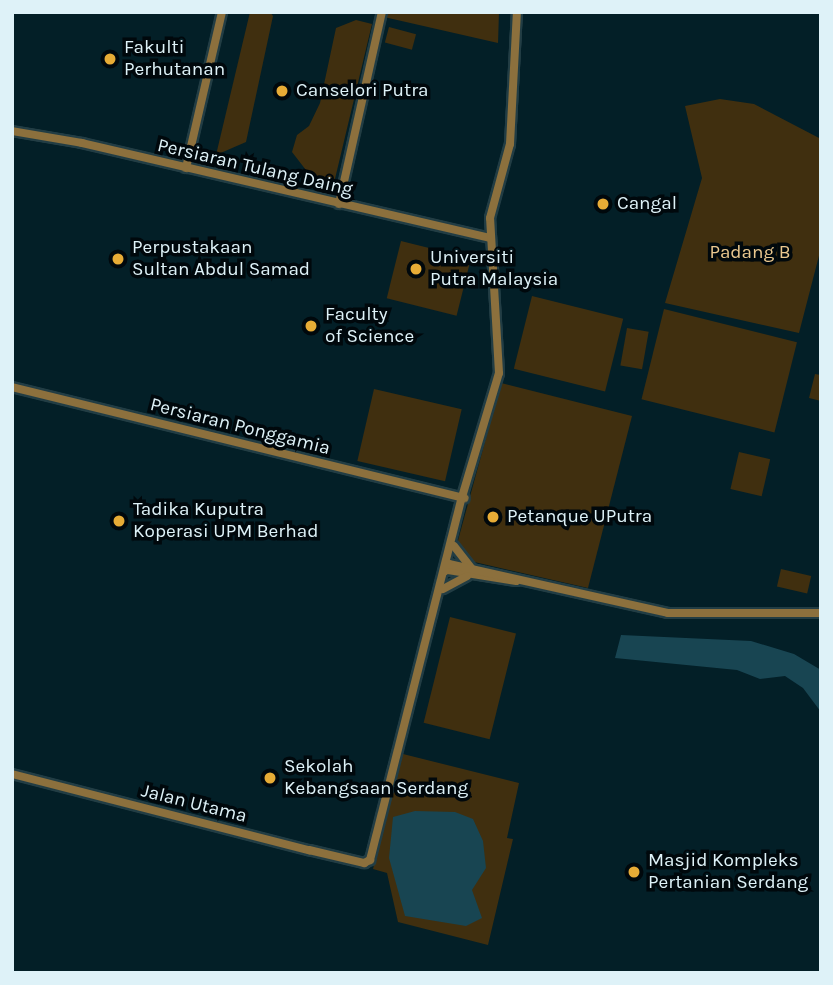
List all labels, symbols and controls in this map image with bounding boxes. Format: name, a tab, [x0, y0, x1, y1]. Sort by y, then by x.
place label: Fakulti Perhutanan	[124, 37, 225, 81]
marker: Fakulti Perhutanan	[102, 51, 118, 67]
place label: Canselori Putra	[296, 80, 429, 102]
marker: Canselori Putra	[274, 83, 290, 99]
street label: Persiaran Tulang Daing	[155, 134, 355, 202]
place label: Cangal	[617, 193, 677, 215]
marker: Cangal	[595, 196, 611, 212]
place label: Perpustakaan Sultan Abdul Samad	[132, 237, 310, 281]
park label: Padang B	[709, 242, 791, 264]
place label: Universiti Putra Malaysia	[430, 247, 558, 291]
marker: Perpustakaan Sultan Abdul Samad	[110, 251, 126, 267]
marker: Universiti Putra Malaysia	[408, 261, 424, 277]
place label: Faculty of Science	[325, 304, 414, 348]
marker: Faculty of Science	[303, 318, 319, 334]
street label: Persiaran Ponggamia	[148, 394, 332, 460]
place label: Tadika Kuputra Koperasi UPM Berhad	[133, 499, 318, 543]
place label: Petanque UPutra	[507, 506, 652, 528]
marker: Petanque UPutra	[485, 509, 501, 525]
marker: Tadika Kuputra Koperasi UPM Berhad	[111, 513, 127, 529]
place label: Sekolah Kebangsaan Serdang	[284, 756, 468, 800]
marker: Sekolah Kebangsaan Serdang	[262, 770, 278, 786]
street label: Jalan Utama	[139, 780, 249, 828]
place label: Masjid Kompleks Pertanian Serdang	[648, 850, 808, 894]
marker: Masjid Kompleks Pertanian Serdang	[626, 864, 642, 880]

